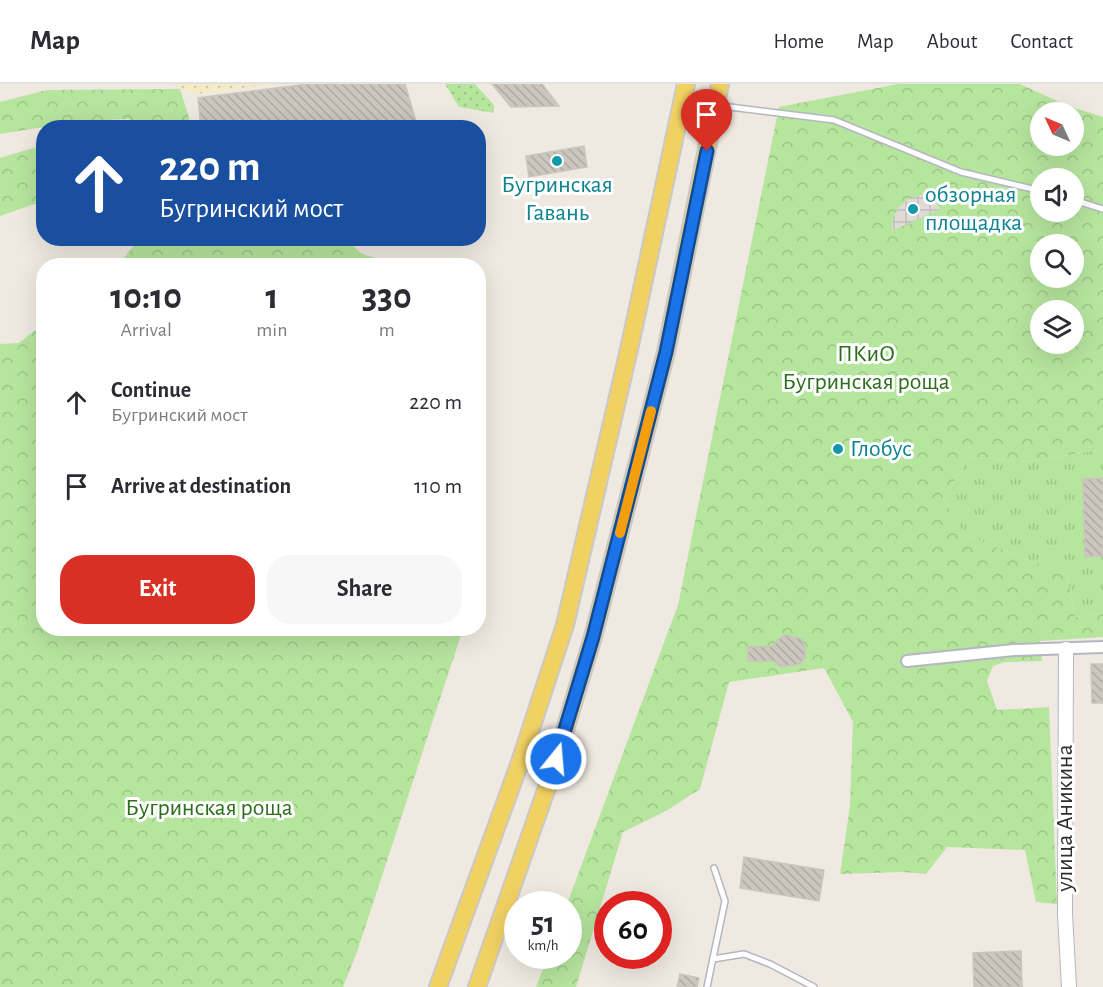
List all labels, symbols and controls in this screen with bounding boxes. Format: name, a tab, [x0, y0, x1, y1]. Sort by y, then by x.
text: Map	[30, 27, 80, 55]
text: Home	[773, 31, 824, 52]
text: Map	[857, 31, 894, 52]
text: About	[927, 31, 977, 52]
text: Contact	[1010, 31, 1073, 52]
pin	[681, 89, 732, 151]
icon: arrive	[690, 98, 723, 131]
north arrow	[1030, 102, 1084, 156]
map controls	[1030, 102, 1084, 354]
icon: ahead	[60, 144, 138, 222]
text: 220 m	[159, 146, 261, 188]
marker: Бугринская Гавань	[550, 154, 564, 168]
button: sound	[1030, 168, 1084, 222]
place label: Бугринская Гавань	[501, 173, 613, 225]
place label: обзорная площадка	[925, 183, 1022, 235]
text: Бугринский мост	[159, 195, 343, 222]
marker: обзорная площадка	[906, 202, 920, 216]
button: search	[1030, 234, 1084, 288]
text: 10:10	[110, 279, 182, 315]
text: 1	[265, 279, 278, 315]
text: 330	[362, 279, 412, 315]
button: layers	[1030, 300, 1084, 354]
text: Arrival	[120, 320, 172, 340]
text: min	[256, 320, 288, 340]
text: m	[379, 320, 395, 340]
park label: ПКиО Бугринская роща	[782, 342, 950, 394]
text: Continue	[111, 379, 191, 401]
icon: ahead	[60, 386, 93, 419]
text: 220 m	[409, 391, 462, 413]
text: Бугринский мост	[111, 405, 248, 425]
place label: Глобус	[850, 437, 912, 461]
marker: Глобус	[831, 442, 845, 456]
icon: arrive	[60, 470, 93, 503]
text: Arrive at destination	[111, 475, 291, 497]
text: 110 m	[414, 475, 462, 497]
button: Exit	[60, 555, 255, 624]
button: Share	[267, 555, 462, 624]
position arrow	[524, 727, 588, 791]
street label: улица Аникина	[1053, 744, 1077, 893]
park label: Бугринская роща	[125, 796, 293, 820]
speed limit sign: 60	[594, 891, 672, 969]
text: 51	[531, 908, 555, 938]
text: km/h	[528, 938, 558, 953]

